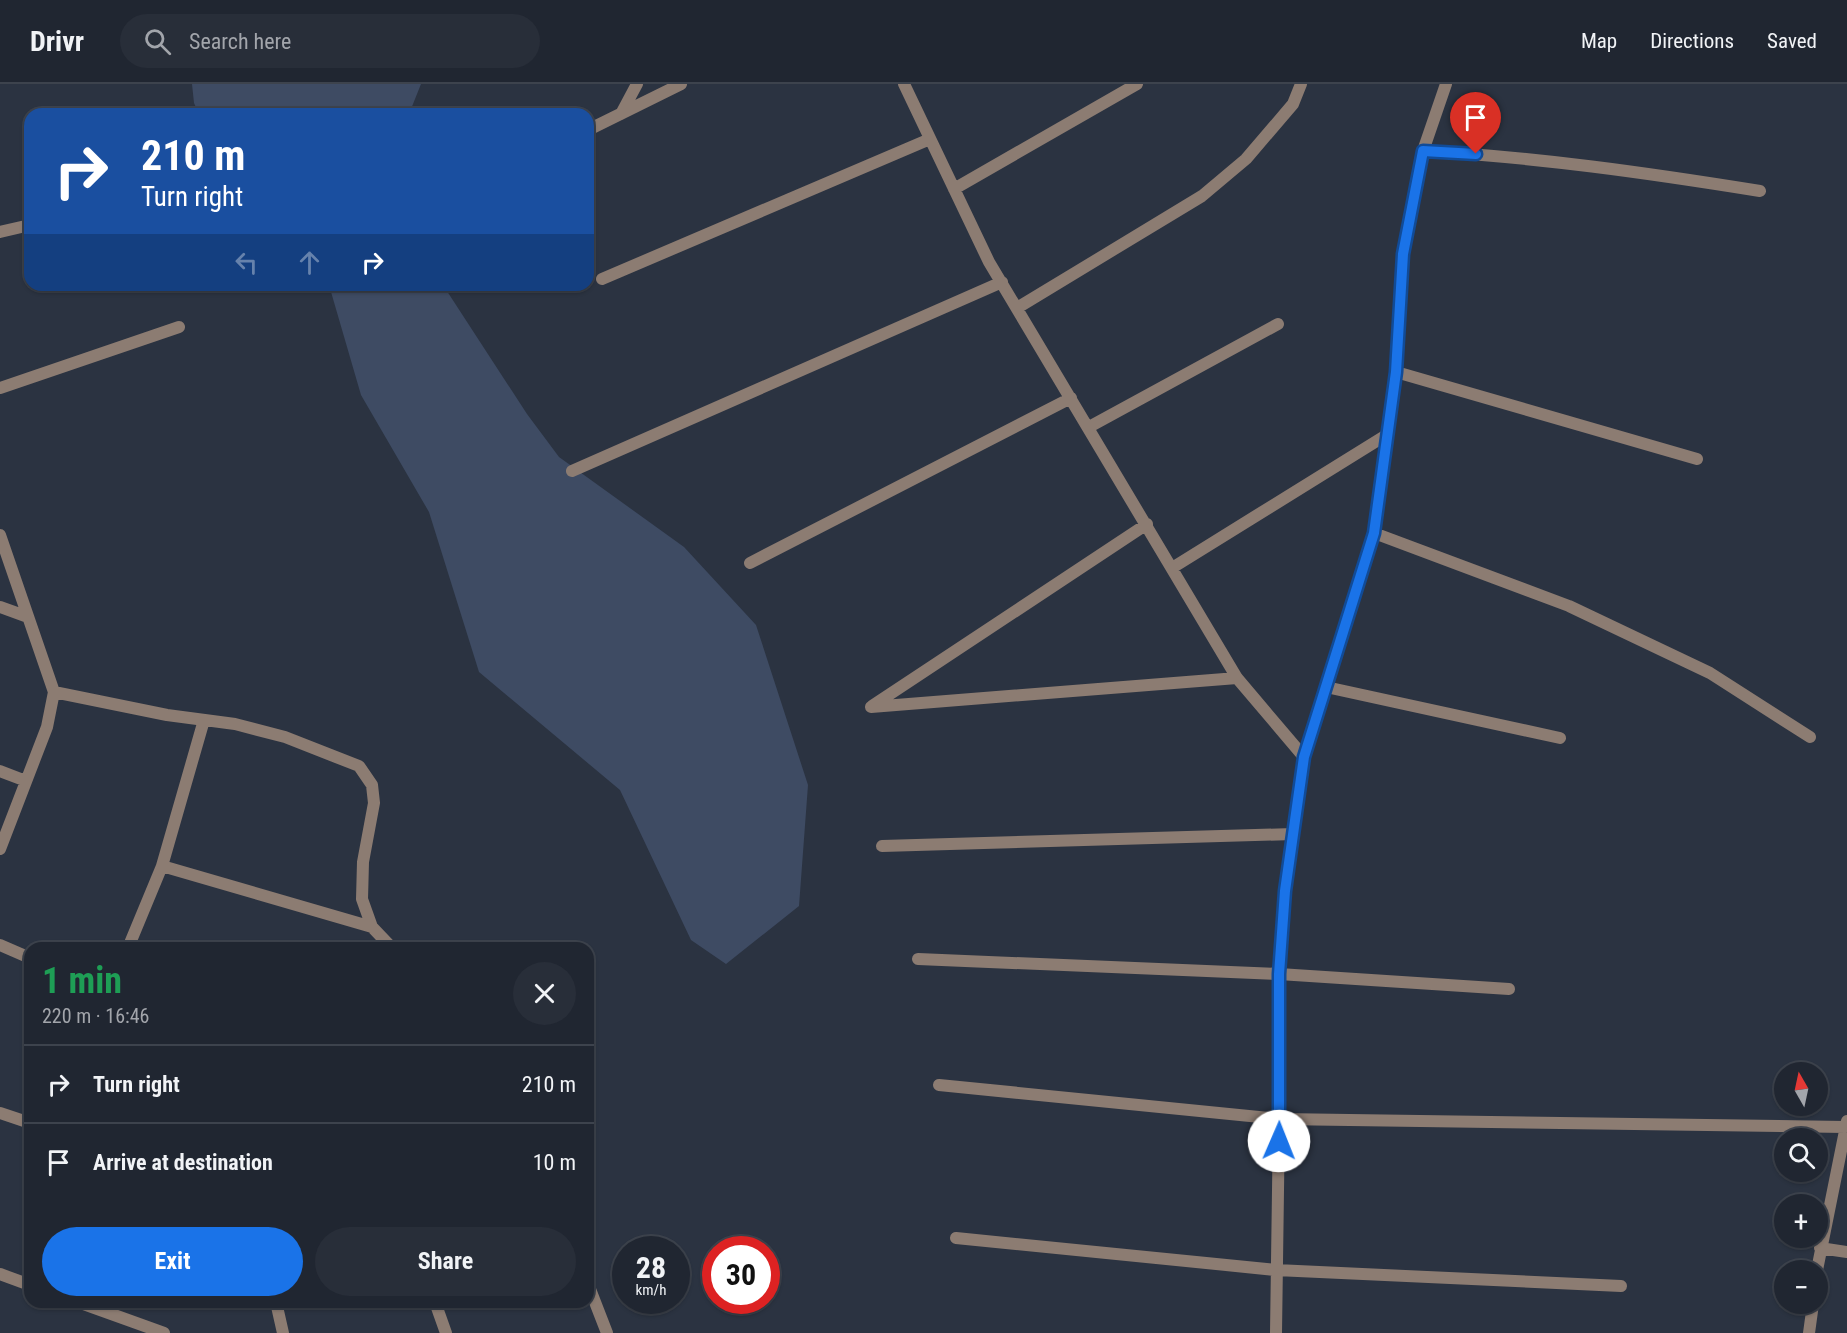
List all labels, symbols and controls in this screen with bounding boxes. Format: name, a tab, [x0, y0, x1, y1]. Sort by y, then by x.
search box	[120, 14, 540, 68]
text: Drivr	[30, 25, 84, 58]
icon: search	[141, 25, 174, 58]
text: Search here	[189, 29, 291, 54]
text: Map	[1581, 29, 1617, 53]
text: Directions	[1650, 29, 1734, 53]
text: Saved	[1767, 29, 1817, 53]
pin	[1450, 92, 1501, 154]
icon: arrive	[1459, 101, 1492, 134]
text: 210 m	[141, 131, 246, 180]
icon: right	[42, 132, 120, 210]
text: Turn right	[141, 181, 243, 213]
icon: left	[230, 246, 263, 279]
icon: ahead	[293, 246, 326, 279]
icon: right	[356, 246, 389, 279]
text: 1 min	[42, 960, 122, 1002]
button: close	[513, 962, 576, 1025]
text: 220 m · 16:46	[42, 1004, 149, 1028]
north arrow	[1774, 1062, 1828, 1116]
map controls	[1774, 1062, 1828, 1314]
icon: right	[42, 1068, 75, 1101]
text: Turn right	[93, 1072, 180, 1097]
text: 210 m	[522, 1072, 576, 1097]
position arrow	[1247, 1109, 1311, 1173]
button: search	[1774, 1128, 1828, 1182]
icon: arrive	[42, 1146, 75, 1179]
text: Arrive at destination	[93, 1150, 273, 1175]
text: 10 m	[533, 1150, 576, 1175]
button: +	[1774, 1194, 1828, 1248]
button: Exit	[42, 1227, 303, 1296]
button: Share	[315, 1227, 576, 1296]
speed limit sign: 30	[702, 1236, 780, 1314]
text: 28	[636, 1250, 666, 1285]
button: −	[1774, 1260, 1828, 1314]
text: km/h	[636, 1281, 666, 1299]

